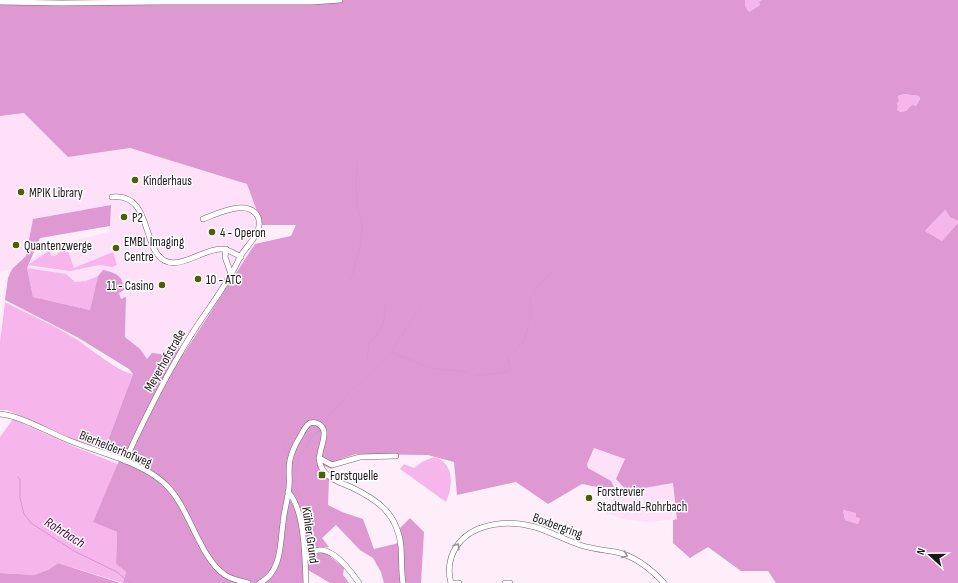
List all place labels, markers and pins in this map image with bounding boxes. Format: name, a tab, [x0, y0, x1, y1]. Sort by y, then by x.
place label: Kinderhaus	[143, 173, 192, 189]
marker: Kinderhaus	[130, 175, 140, 185]
place label: MPIK Library	[29, 185, 83, 201]
marker: MPIK Library	[16, 187, 26, 197]
place label: P2	[132, 210, 143, 226]
marker: P2	[119, 212, 129, 222]
place label: 4 - Operon	[220, 225, 266, 241]
marker: 4 - Operon	[207, 227, 217, 237]
place label: EMBL Imaging Centre	[124, 234, 184, 265]
place label: Quantenzwerge	[24, 238, 92, 254]
marker: Quantenzwerge	[11, 240, 21, 250]
marker: EMBL Imaging Centre	[111, 243, 121, 253]
place label: 10 - ATC	[206, 272, 242, 288]
marker: 10 - ATC	[193, 274, 203, 284]
place label: 11 - Casino	[107, 278, 154, 294]
marker: 11 - Casino	[157, 280, 167, 290]
place label: Forstquelle	[330, 468, 378, 484]
marker: Forstquelle	[317, 470, 327, 480]
place label: Forstrevier Stadtwald-Rohrbach	[597, 484, 687, 515]
marker: Forstrevier Stadtwald-Rohrbach	[584, 493, 594, 503]

